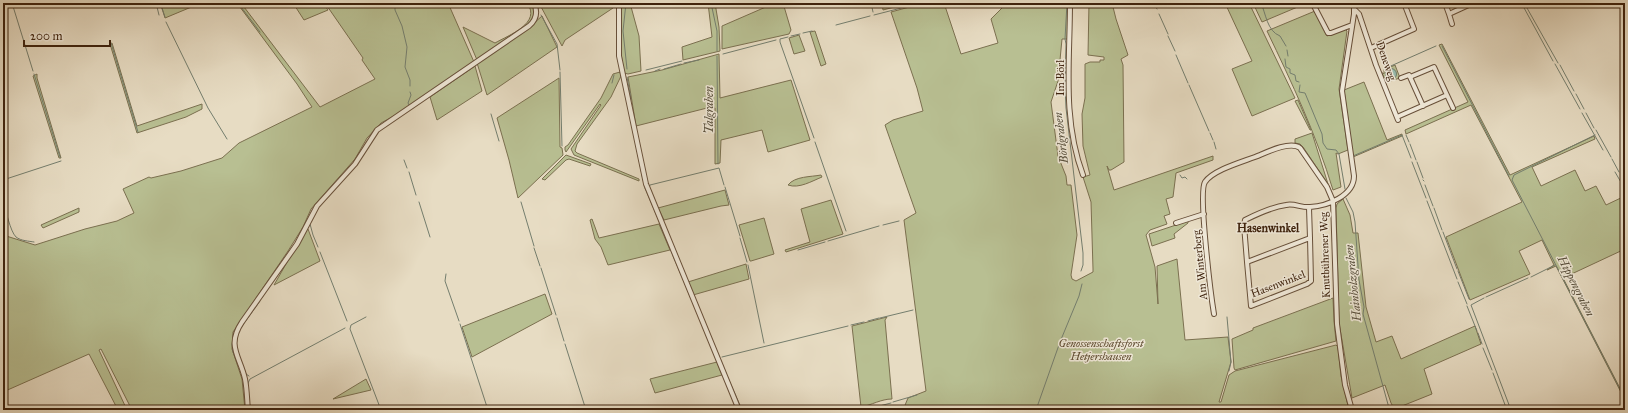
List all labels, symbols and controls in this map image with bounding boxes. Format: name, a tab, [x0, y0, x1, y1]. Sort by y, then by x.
scale bar	[24, 22, 110, 48]
text: 200 m	[30, 29, 63, 43]
street label: Deneweg	[1373, 40, 1399, 83]
street label: Im Börl	[1054, 60, 1067, 96]
water label: Talgraben	[702, 86, 716, 134]
water label: Börlgraben	[1051, 111, 1071, 165]
street label: Knutbührener Weg	[1317, 211, 1333, 298]
district label: Hasenwinkel	[1237, 221, 1300, 235]
street label: Am Winterberg	[1190, 229, 1210, 302]
water label: Hainholzgraben	[1342, 243, 1364, 323]
water label: Hippengraben	[1553, 252, 1598, 320]
street label: Hasenwinkel	[1249, 268, 1307, 300]
park label: Genossenschaftsforst Hetjershausen	[1059, 337, 1144, 363]

